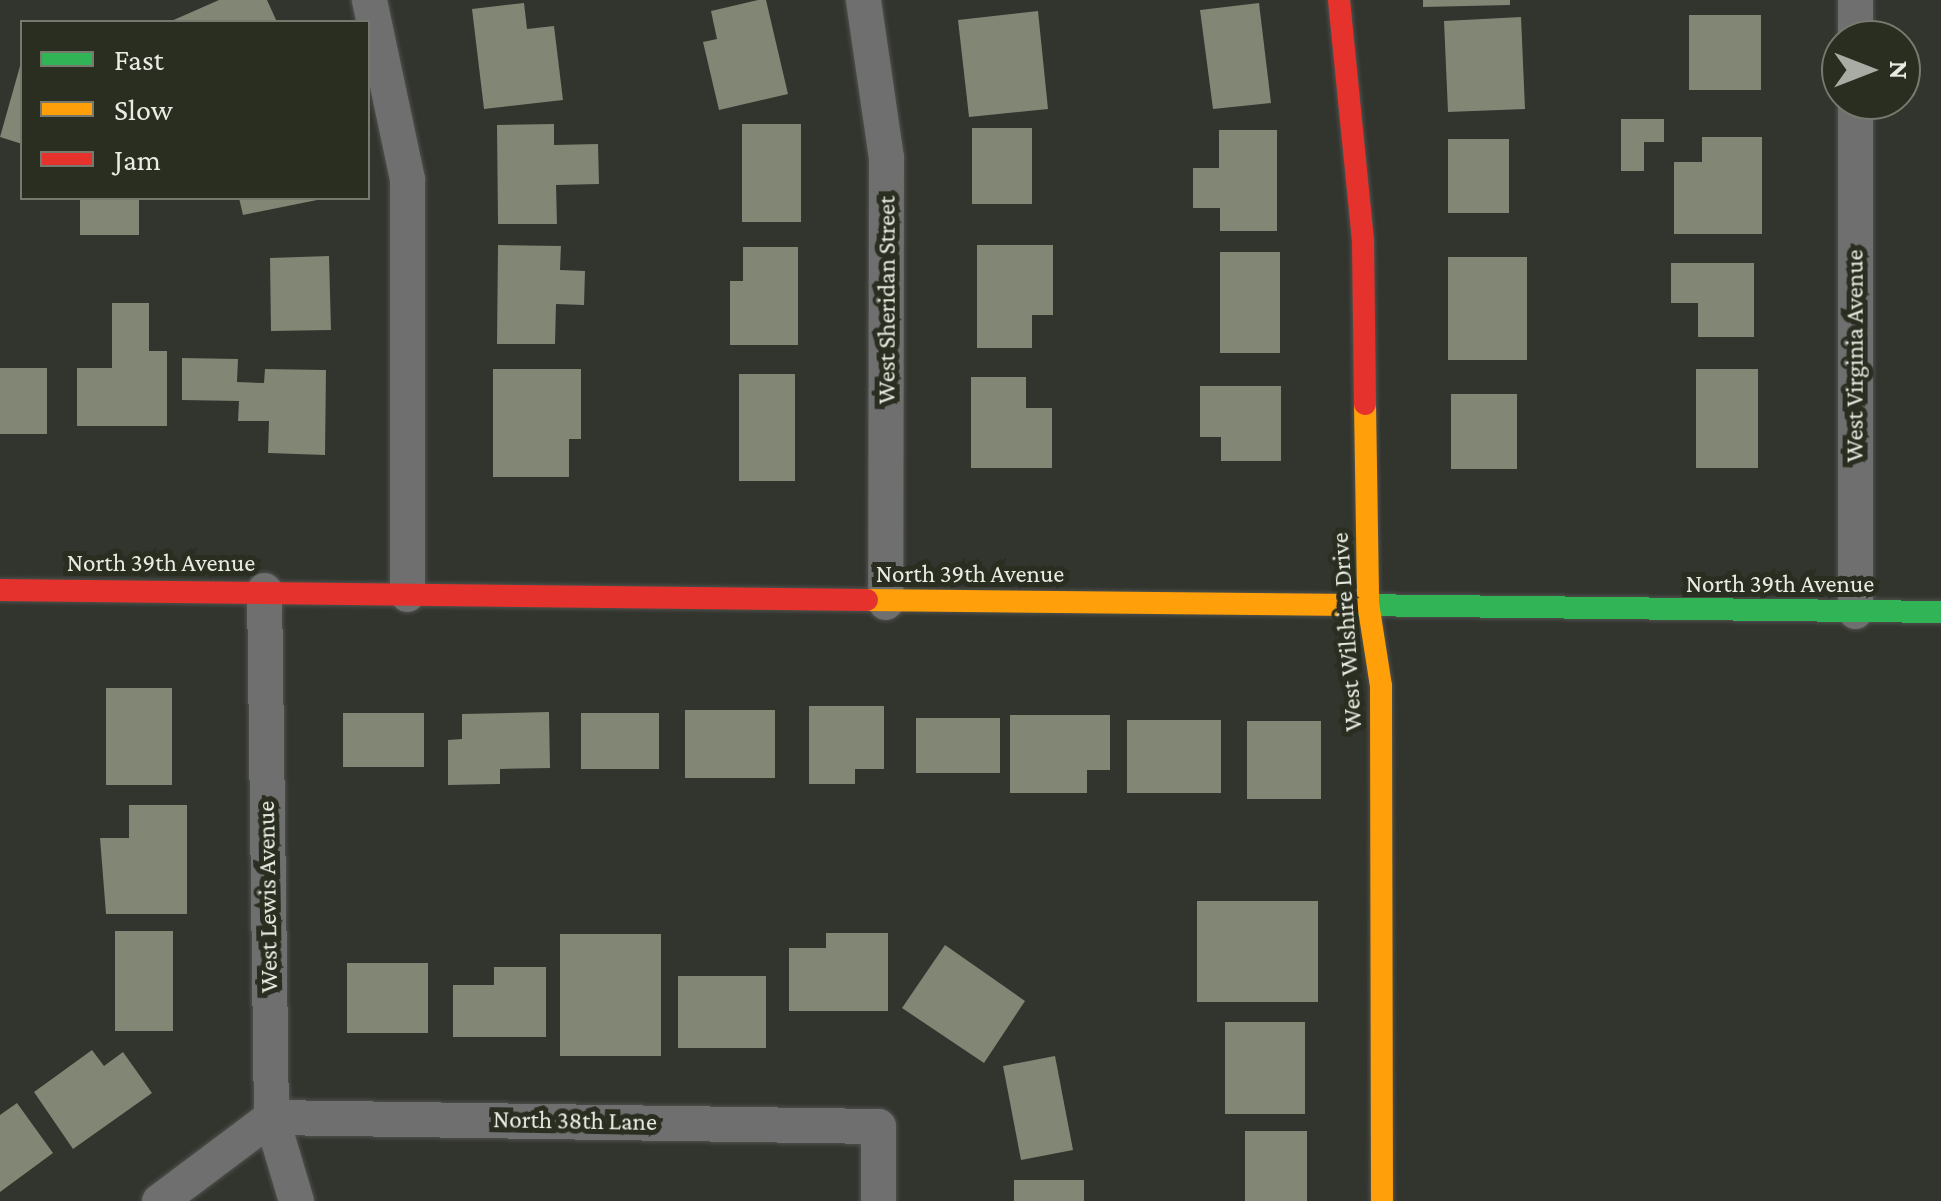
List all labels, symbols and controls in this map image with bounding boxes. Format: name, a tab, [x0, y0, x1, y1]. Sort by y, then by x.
legend	[20, 20, 370, 200]
north arrow	[1821, 20, 1921, 120]
text: Fast	[114, 43, 164, 76]
text: N	[1884, 60, 1915, 80]
text: Slow	[114, 93, 173, 126]
text: Jam	[114, 143, 161, 176]
street label: West Sheridan Street	[872, 196, 902, 404]
street label: West Virginia Avenue	[1840, 249, 1870, 463]
street label: West Wilshire Drive	[1325, 531, 1369, 733]
street label: North 39th Avenue	[67, 548, 255, 578]
street label: North 39th Avenue	[876, 559, 1064, 589]
street label: North 39th Avenue	[1686, 569, 1874, 599]
street label: West Lewis Avenue	[251, 801, 285, 993]
street label: North 38th Lane	[493, 1105, 657, 1137]

